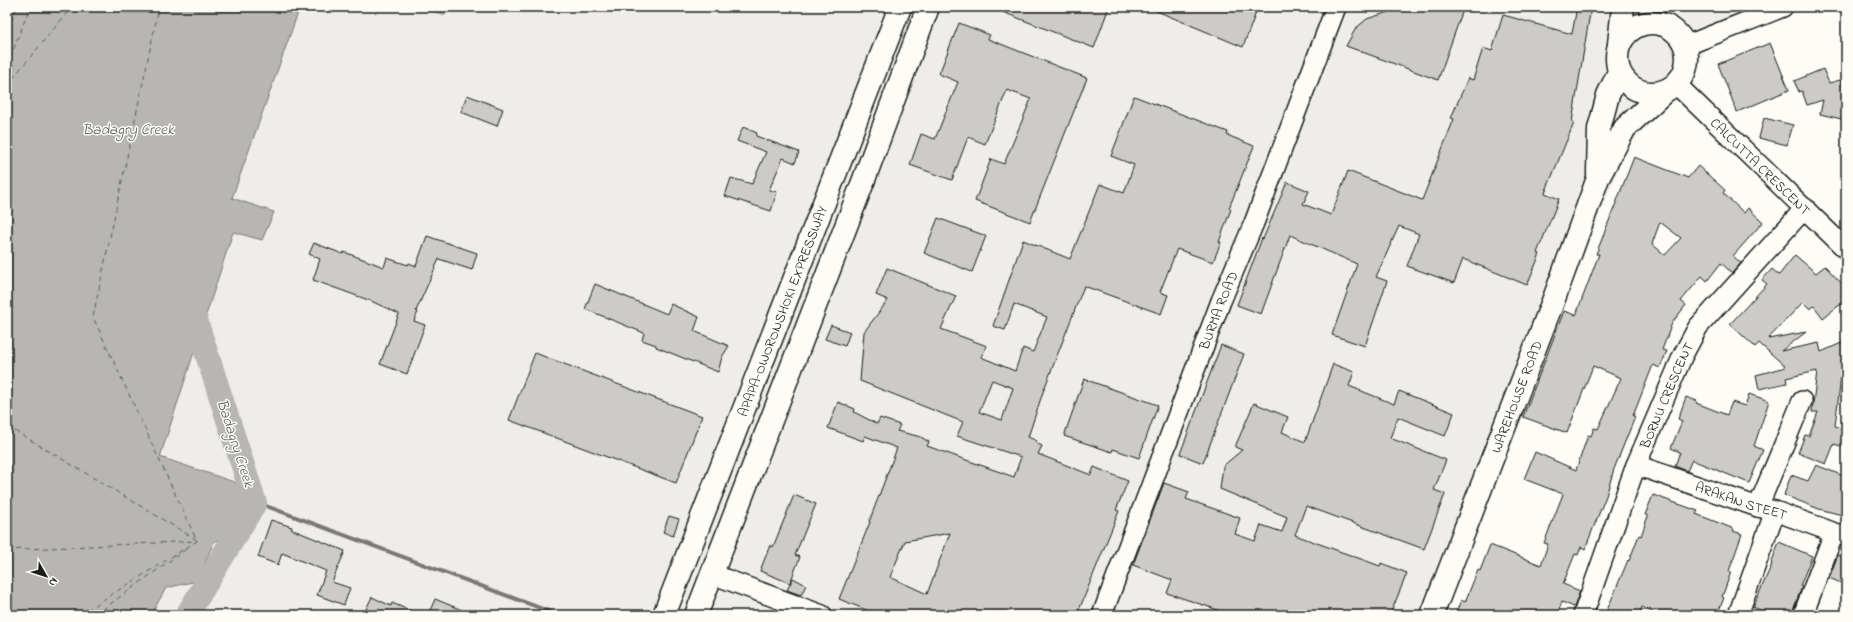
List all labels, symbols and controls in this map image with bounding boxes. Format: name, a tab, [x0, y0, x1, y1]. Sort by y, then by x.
street label: CALCUTTA CRESCENT	[1705, 113, 1815, 221]
water label: Badagry Creek	[82, 119, 175, 142]
street label: APAPA-OWORONSHOKI EXPRESSWAY	[733, 203, 834, 420]
street label: BURMA ROAD	[1194, 268, 1244, 354]
street label: WAREHOUSE ROAD	[1486, 338, 1549, 456]
street label: BORNU CRESCENT	[1635, 339, 1700, 453]
water label: Badagry Creek	[210, 397, 260, 492]
street label: ARAKAN STEET	[1692, 477, 1790, 526]
north arrow	[26, 556, 66, 596]
text: N	[44, 574, 62, 590]

